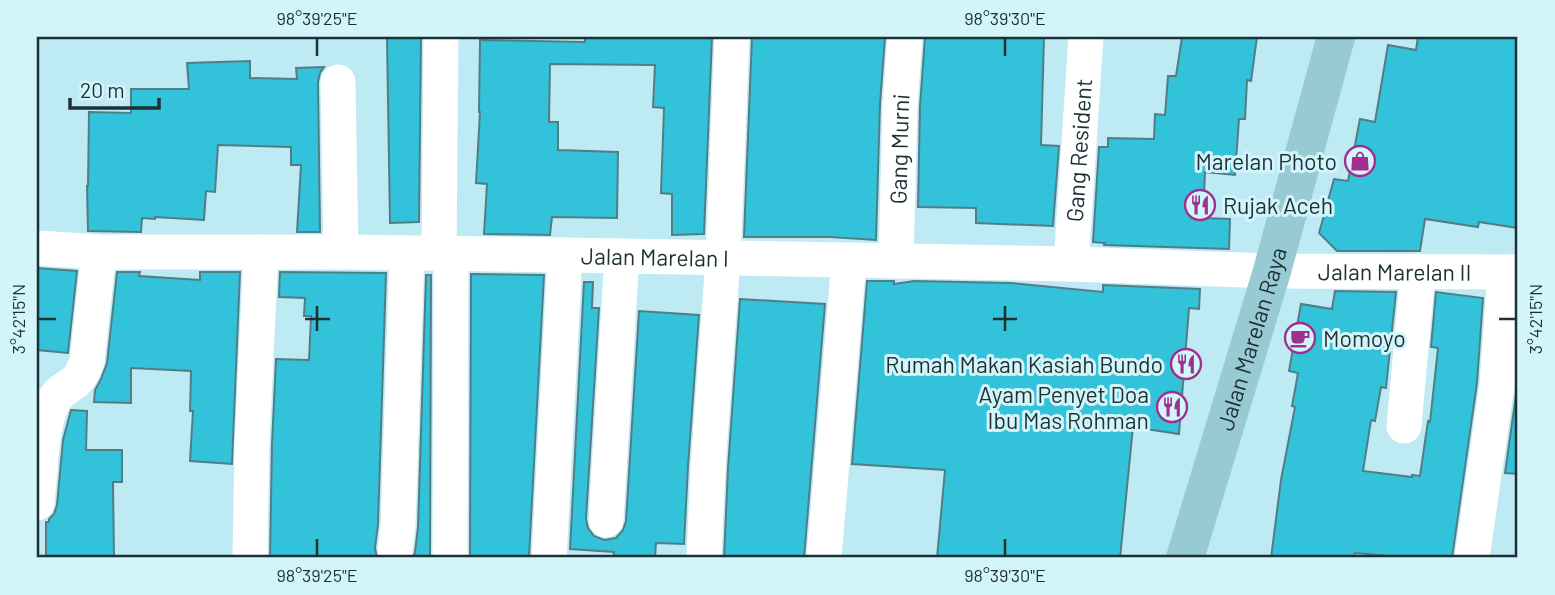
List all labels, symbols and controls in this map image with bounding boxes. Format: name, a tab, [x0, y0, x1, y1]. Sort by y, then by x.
text: 98°39'25"E	[276, 7, 358, 29]
text: 98°39'30"E	[964, 7, 1046, 29]
scale bar	[70, 66, 159, 110]
text: 20 m	[80, 77, 125, 102]
street label: Gang Resident	[1060, 78, 1097, 223]
street label: Gang Murni	[883, 93, 915, 205]
shop icon: Marelan Photo	[1343, 144, 1377, 178]
place label: Marelan Photo	[1195, 147, 1337, 175]
restaurant icon: Rujak Aceh	[1183, 188, 1217, 222]
place label: Rujak Aceh	[1223, 191, 1333, 219]
street label: Jalan Marelan I	[581, 241, 729, 272]
street label: Jalan Marelan Raya	[1211, 244, 1292, 434]
street label: Jalan Marelan II	[1318, 257, 1472, 286]
text: 3°42'15"N	[7, 284, 29, 354]
text: 3°42'15"N	[1524, 284, 1546, 354]
cafe icon: Momoyo	[1283, 321, 1317, 355]
place label: Momoyo	[1323, 324, 1406, 352]
restaurant icon: Rumah Makan Kasiah Bundo	[1169, 347, 1203, 381]
place label: Rumah Makan Kasiah Bundo	[885, 350, 1163, 378]
place label: Ayam Penyet Doa Ibu Mas Rohman	[979, 380, 1149, 434]
restaurant icon: Ayam Penyet Doa Ibu Mas Rohman	[1155, 390, 1189, 424]
text: 98°39'25"E	[276, 564, 358, 586]
text: 98°39'30"E	[964, 564, 1046, 586]

